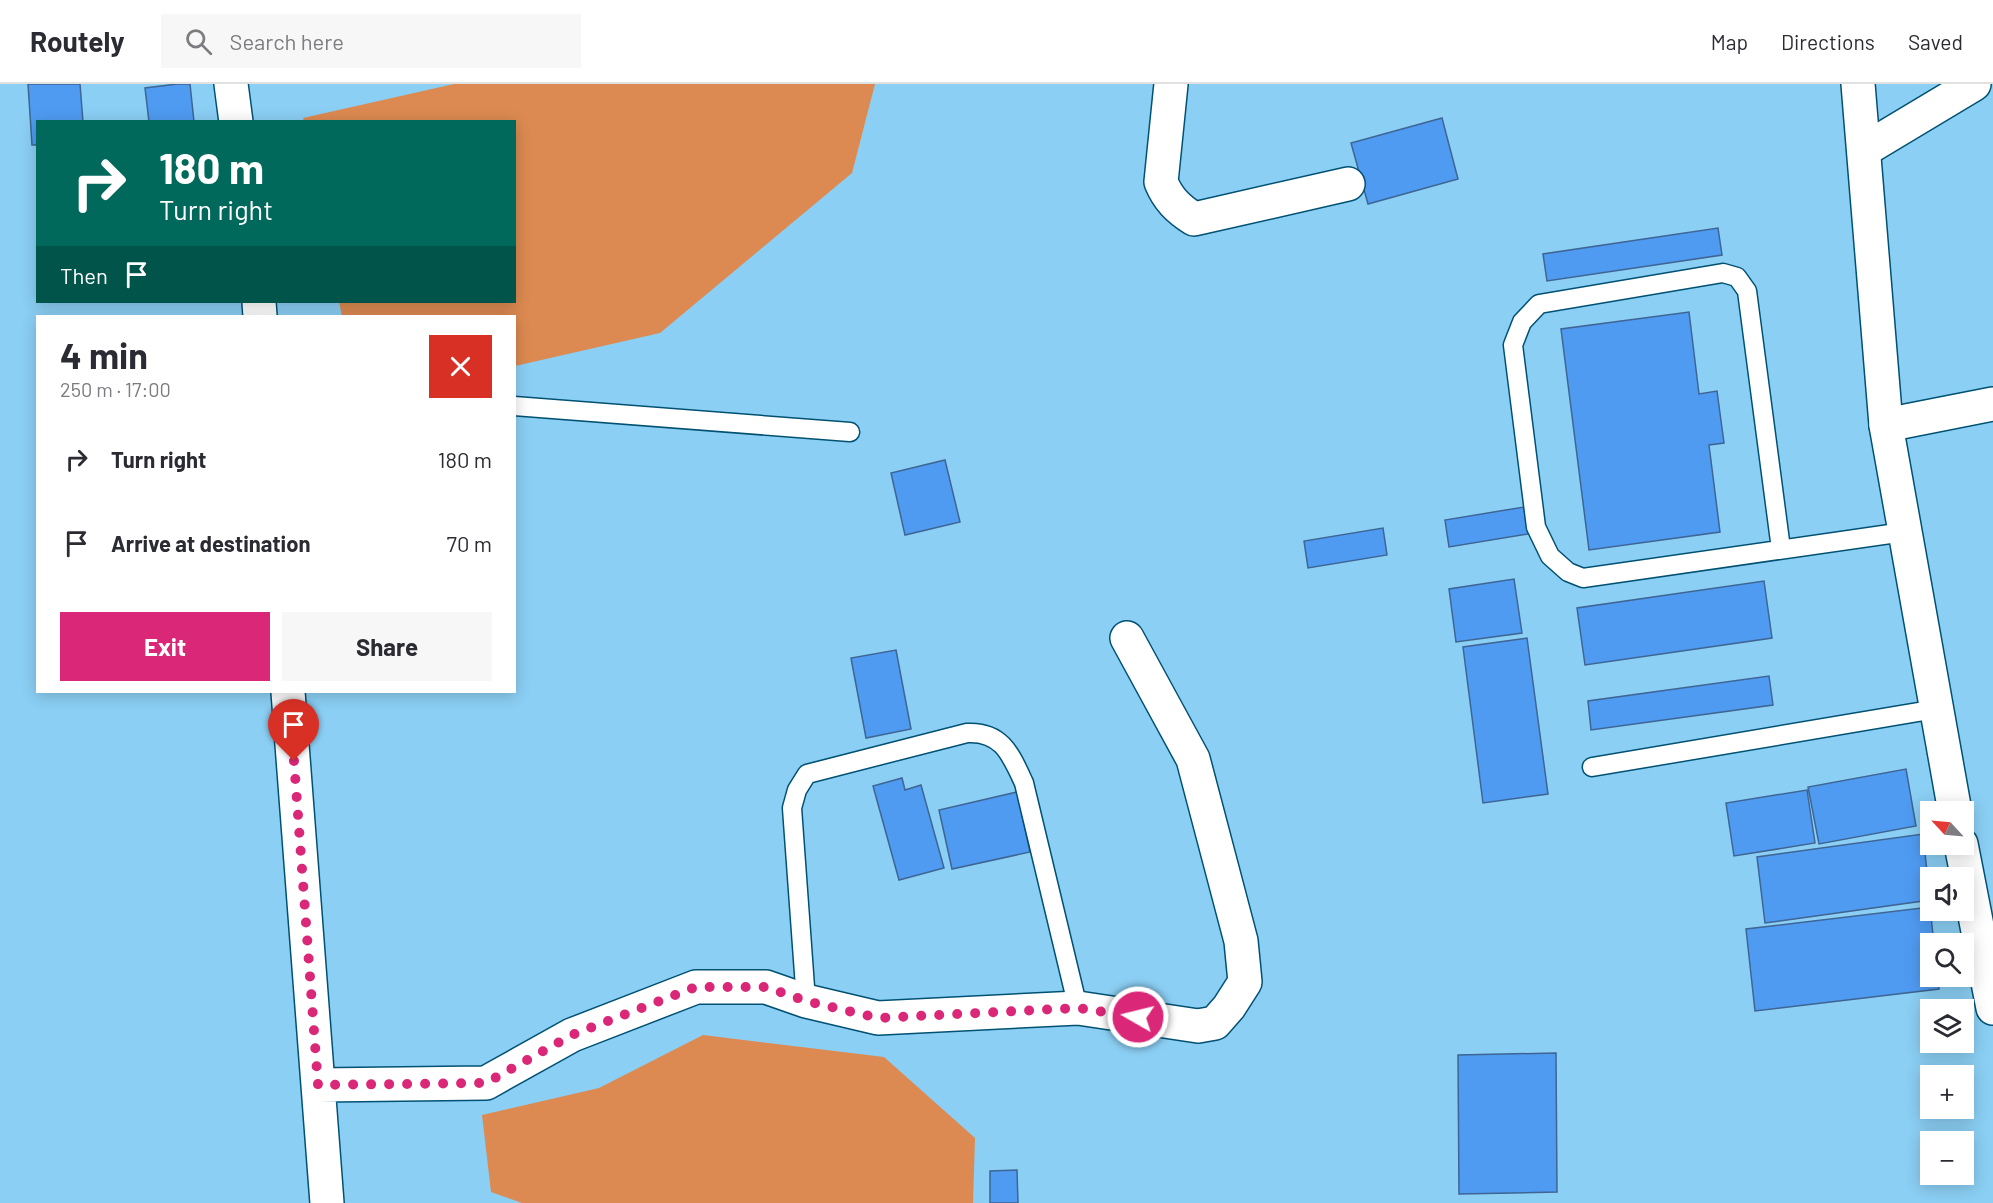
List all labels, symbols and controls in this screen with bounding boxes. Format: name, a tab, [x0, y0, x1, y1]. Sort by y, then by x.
search box	[161, 14, 581, 68]
text: Routely	[30, 24, 125, 58]
icon: search	[182, 25, 215, 58]
text: Search here	[230, 28, 344, 54]
text: Map	[1711, 29, 1748, 54]
text: Directions	[1781, 29, 1875, 54]
text: Saved	[1908, 29, 1963, 54]
text: 180 m	[159, 142, 264, 192]
icon: right	[60, 144, 138, 222]
text: Turn right	[159, 193, 273, 225]
icon: arrive	[120, 258, 153, 291]
text: Then	[60, 262, 108, 288]
text: 4 min	[60, 333, 148, 376]
button: close	[429, 335, 492, 398]
text: 250 m · 17:00	[60, 377, 171, 401]
icon: right	[60, 443, 93, 476]
text: Turn right	[111, 446, 206, 472]
text: 180 m	[438, 446, 492, 472]
icon: arrive	[60, 527, 93, 560]
text: Arrive at destination	[111, 530, 310, 556]
text: 70 m	[447, 530, 492, 556]
button: Exit	[60, 612, 270, 681]
button: Share	[282, 612, 492, 681]
pin	[268, 699, 319, 761]
icon: arrive	[277, 708, 310, 741]
north arrow	[1920, 801, 1974, 855]
map controls	[1920, 801, 1974, 1185]
button: sound	[1920, 867, 1974, 921]
button: search	[1920, 933, 1974, 987]
position arrow	[1106, 985, 1170, 1049]
button: layers	[1920, 999, 1974, 1053]
button: +	[1920, 1065, 1974, 1119]
button: −	[1920, 1131, 1974, 1185]

